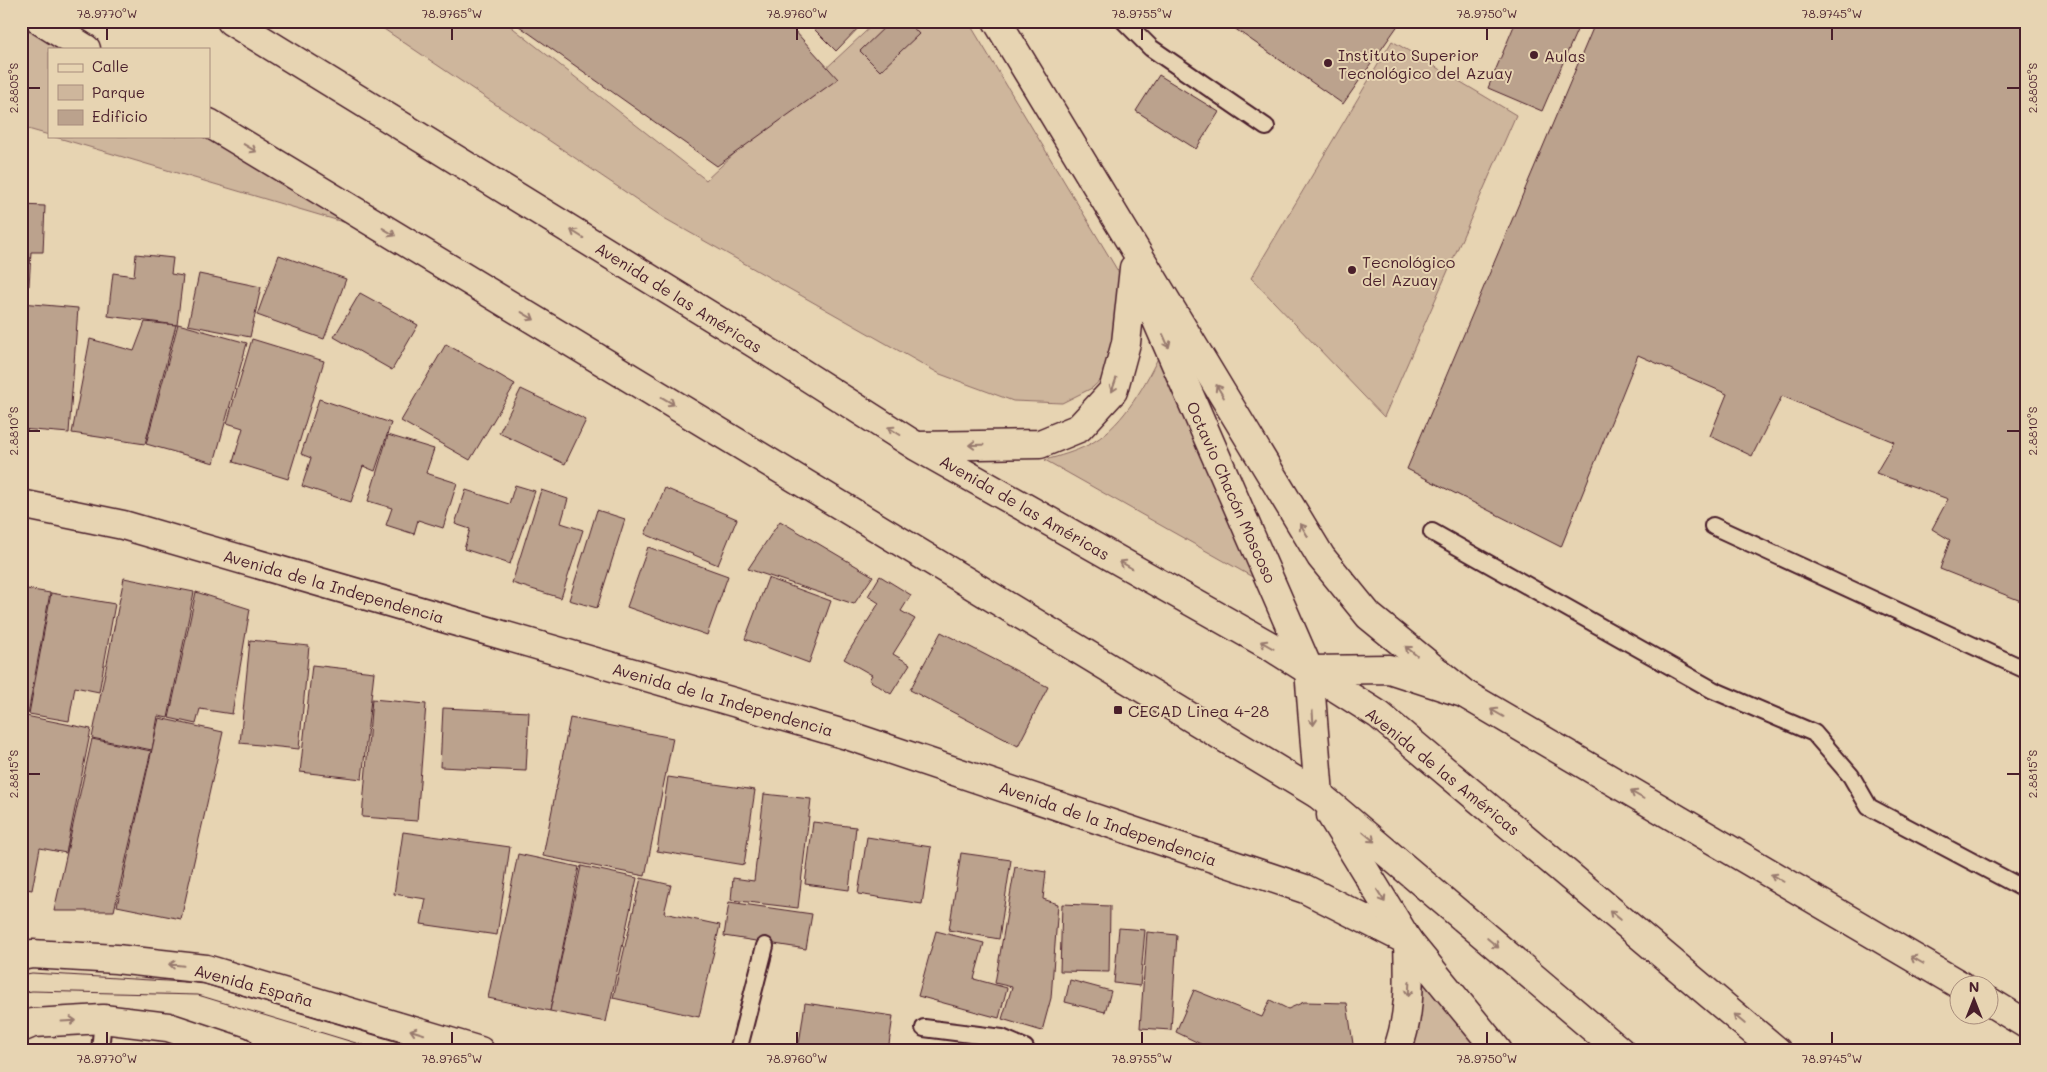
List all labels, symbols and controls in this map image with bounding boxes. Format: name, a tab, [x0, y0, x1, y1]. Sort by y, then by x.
text: 78.9770°W	[77, 5, 137, 21]
text: 78.9765°W	[422, 5, 482, 21]
text: 78.9760°W	[766, 5, 828, 21]
text: 78.9755°W	[1112, 5, 1172, 21]
text: 78.9750°W	[1457, 5, 1517, 21]
text: 78.9745°W	[1802, 5, 1862, 21]
place label: Instituto Superior Tecnológico del Azuay	[1338, 44, 1513, 83]
place label: Aulas	[1544, 45, 1586, 66]
legend	[48, 48, 210, 138]
marker: Aulas	[1528, 49, 1540, 61]
text: Calle	[92, 56, 129, 76]
marker: Instituto Superior Tecnológico del Azuay	[1322, 57, 1334, 69]
text: 2.8805°S	[5, 62, 21, 113]
text: 2.8805°S	[2024, 62, 2040, 113]
text: Parque	[92, 82, 145, 102]
text: Edificio	[92, 106, 148, 126]
one-way arrow	[243, 144, 257, 154]
one-way arrow	[382, 228, 396, 238]
one-way arrow	[571, 229, 585, 239]
street label: Avenida de las Américas	[592, 237, 766, 357]
place label: Tecnológico del Azuay	[1362, 251, 1455, 290]
marker: Tecnológico del Azuay	[1346, 264, 1358, 276]
one-way arrow	[521, 312, 535, 322]
one-way arrow	[1162, 333, 1171, 348]
one-way arrow	[1109, 376, 1118, 392]
one-way arrow	[1215, 385, 1225, 399]
one-way arrow	[660, 396, 674, 406]
street label: Octavio Chacón Moscoso	[1182, 398, 1282, 586]
text: 2.8810°S	[5, 406, 21, 455]
text: 2.8810°S	[2024, 406, 2040, 455]
one-way arrow	[887, 426, 901, 436]
one-way arrow	[969, 440, 985, 450]
street label: Avenida de las Américas	[936, 450, 1114, 564]
one-way arrow	[1299, 524, 1309, 538]
street label: Avenida de la Independencia	[221, 544, 447, 628]
one-way arrow	[1119, 559, 1133, 569]
one-way arrow	[1260, 639, 1274, 649]
one-way arrow	[1405, 645, 1418, 657]
street label: Avenida de la Independencia	[610, 657, 836, 741]
place label: CECAD Linea 4-28	[1128, 700, 1269, 721]
street label: Avenida de las Américas	[1362, 702, 1524, 840]
marker: CECAD Linea 4-28	[1112, 704, 1124, 716]
one-way arrow	[1491, 708, 1505, 718]
one-way arrow	[1308, 710, 1317, 726]
text: 2.8815°S	[5, 750, 21, 798]
text: 2.8815°S	[2024, 750, 2040, 798]
street label: Avenida de la Independencia	[996, 776, 1220, 870]
one-way arrow	[1631, 790, 1645, 800]
one-way arrow	[1362, 832, 1375, 843]
one-way arrow	[1771, 872, 1785, 882]
one-way arrow	[1376, 888, 1386, 902]
one-way arrow	[1609, 909, 1622, 920]
one-way arrow	[1486, 937, 1499, 948]
one-way arrow	[1911, 955, 1925, 965]
street label: Avenida España	[192, 959, 316, 1011]
one-way arrow	[169, 960, 185, 970]
north arrow	[1950, 974, 2000, 1024]
text: N	[1969, 977, 1979, 996]
one-way arrow	[1404, 981, 1413, 997]
one-way arrow	[1733, 1014, 1746, 1025]
one-way arrow	[61, 1016, 77, 1025]
one-way arrow	[409, 1026, 425, 1036]
text: 78.9770°W	[77, 1050, 137, 1066]
text: 78.9765°W	[422, 1050, 482, 1066]
text: 78.9760°W	[766, 1050, 828, 1066]
text: 78.9755°W	[1112, 1050, 1172, 1066]
text: 78.9750°W	[1457, 1050, 1517, 1066]
text: 78.9745°W	[1802, 1050, 1862, 1066]

